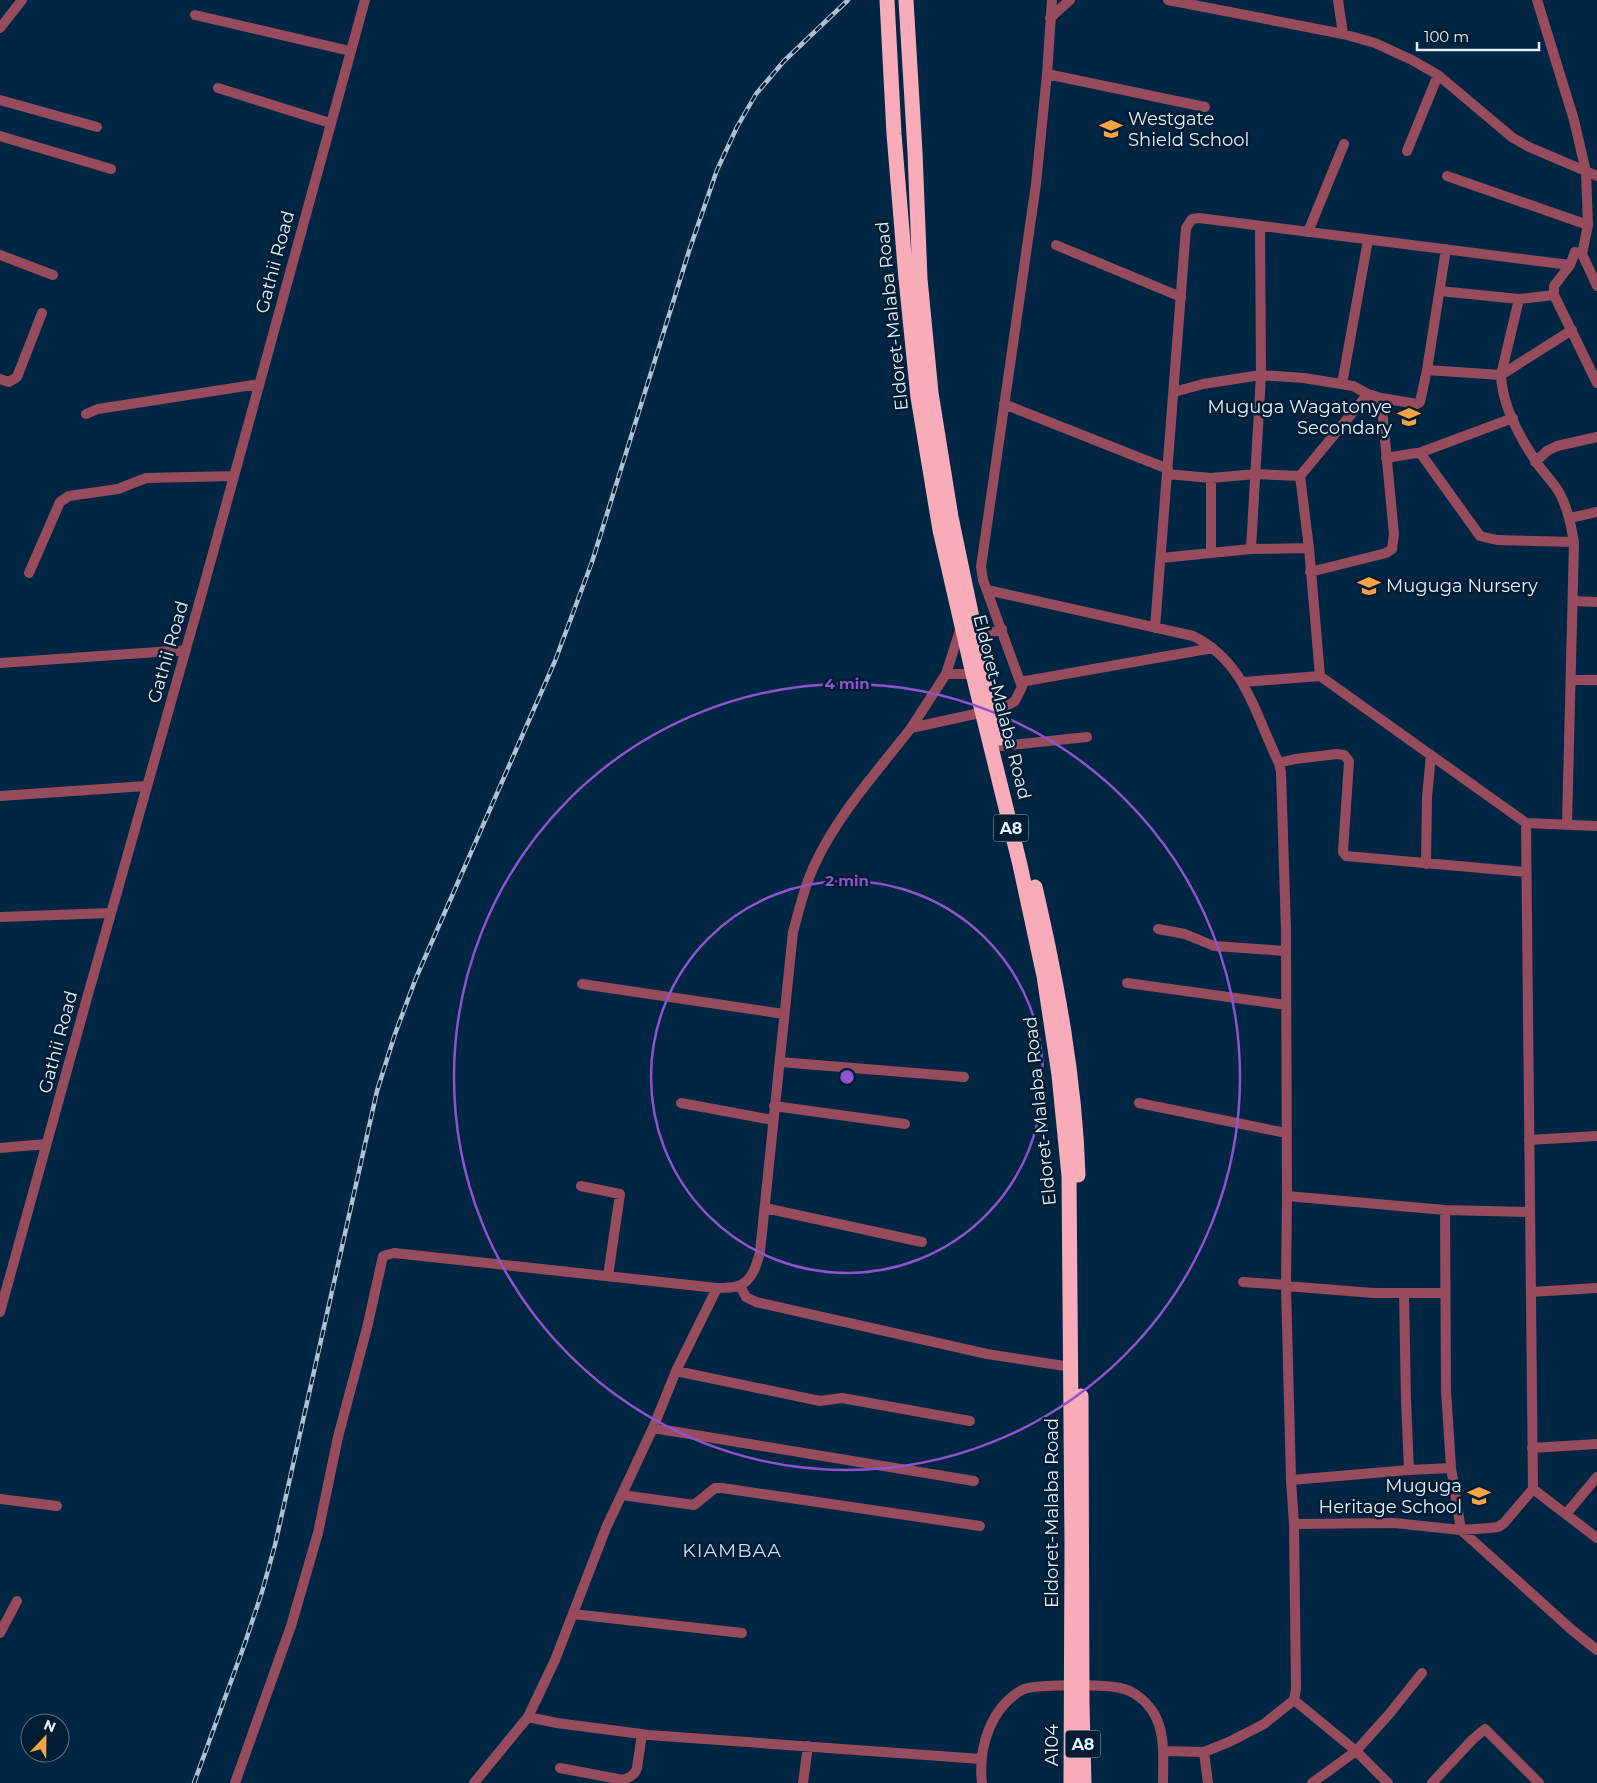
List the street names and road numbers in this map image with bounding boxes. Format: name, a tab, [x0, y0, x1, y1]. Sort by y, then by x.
street label: Gathii Road	[251, 208, 299, 316]
street label: Eldoret-Malaba Road	[871, 220, 913, 412]
street label: Gathii Road	[143, 598, 193, 706]
street label: Eldoret-Malaba Road	[968, 612, 1036, 802]
road number: A8	[994, 814, 1028, 841]
street label: Gathii Road	[34, 988, 82, 1096]
street label: Eldoret-Malaba Road	[1019, 1015, 1061, 1207]
street label: Eldoret-Malaba Road	[1041, 1418, 1063, 1608]
street label: A104	[1041, 1724, 1063, 1766]
road number: A8	[1066, 1730, 1100, 1758]

